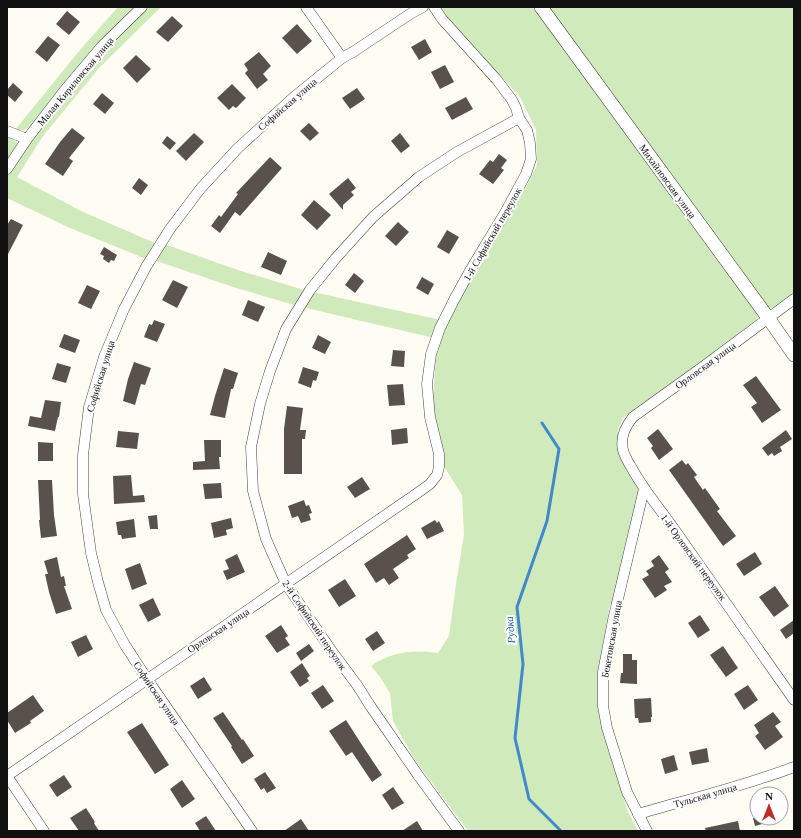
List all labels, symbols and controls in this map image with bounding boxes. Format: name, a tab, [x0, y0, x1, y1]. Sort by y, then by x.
street label: Малая Кириловская улица	[35, 34, 116, 128]
street label: Софийская улица	[256, 76, 319, 133]
street label: Михайловская улица	[637, 142, 699, 221]
street label: 1-й Софийский переулок	[461, 186, 524, 283]
street label: Софийская улица	[84, 339, 117, 413]
street label: Орловская улица	[673, 339, 738, 391]
street label: 1-й Орловский переулок	[659, 512, 729, 603]
street label: 2-й Софийский переулок	[280, 578, 349, 672]
street label: Бекетовская улица	[599, 599, 624, 679]
street label: Орловская улица	[185, 605, 252, 655]
water label: Рудка	[503, 615, 517, 645]
street label: Софийская улица	[131, 659, 182, 728]
street label: Тульская улица	[672, 781, 738, 810]
north arrow	[749, 786, 789, 826]
text: N	[765, 790, 773, 802]

